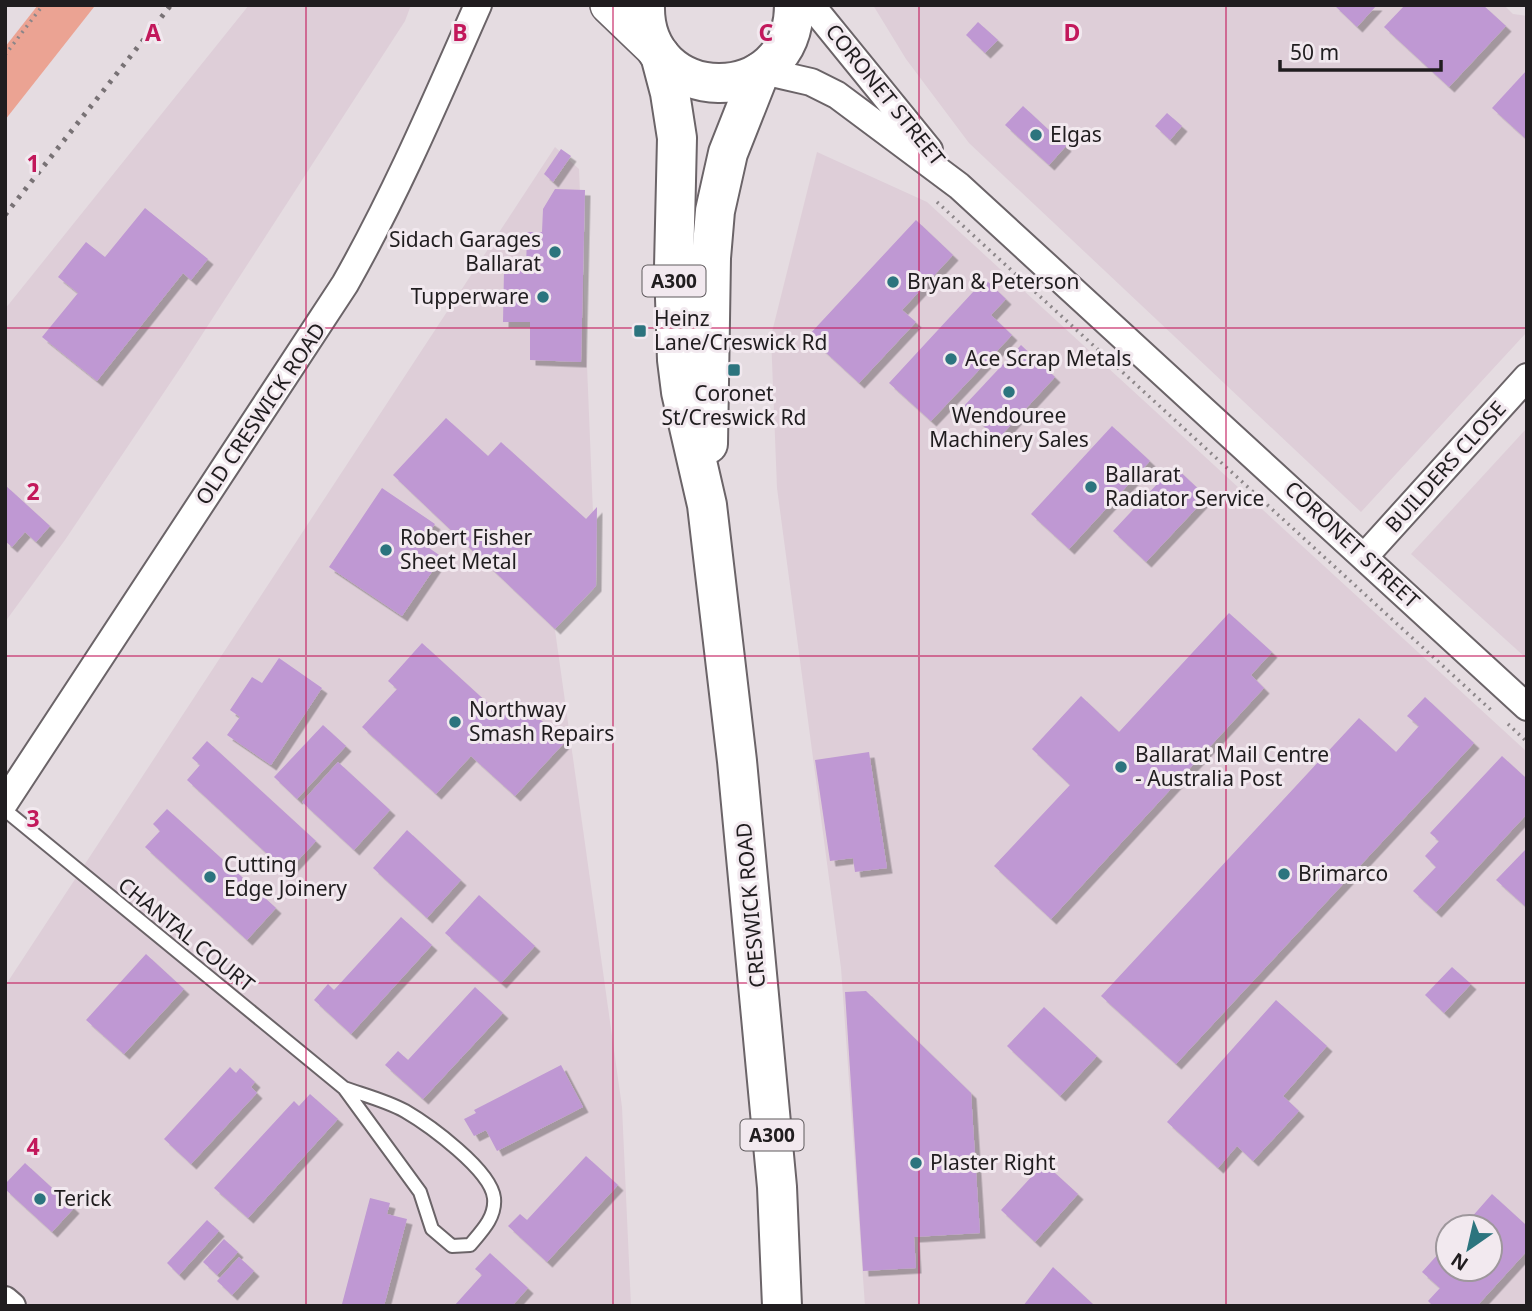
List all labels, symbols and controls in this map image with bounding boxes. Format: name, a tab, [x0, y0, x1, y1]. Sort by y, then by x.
text: A	[145, 16, 161, 48]
text: B	[452, 16, 468, 48]
text: C	[759, 16, 774, 48]
text: D	[1064, 16, 1080, 48]
street label: CORONET STREET	[820, 18, 952, 171]
scale bar	[1280, 28, 1441, 72]
text: 50 m	[1290, 38, 1339, 66]
place label: Elgas	[1050, 120, 1102, 148]
marker: Elgas	[1028, 127, 1044, 143]
text: 1	[26, 147, 40, 179]
place label: Sidach Garages Ballarat	[389, 225, 541, 277]
marker: Sidach Garages Ballarat	[547, 244, 563, 260]
road number: A300	[642, 266, 706, 296]
place label: Bryan & Peterson	[907, 267, 1079, 295]
marker: Bryan & Peterson	[885, 274, 901, 290]
place label: Tupperware	[411, 282, 529, 310]
marker: Tupperware	[535, 289, 551, 305]
place label: Heinz Lane/Creswick Rd	[654, 304, 828, 356]
street label: OLD CRESWICK ROAD	[189, 317, 332, 510]
marker: Heinz Lane/Creswick Rd	[632, 323, 648, 339]
place label: Ace Scrap Metals	[965, 344, 1132, 372]
marker: Ace Scrap Metals	[943, 351, 959, 367]
marker: Coronet St/Creswick Rd	[726, 362, 742, 378]
place label: Coronet St/Creswick Rd	[661, 379, 807, 431]
marker: Wendouree Machinery Sales	[1001, 384, 1017, 400]
street label: BUILDERS CLOSE	[1379, 395, 1512, 538]
place label: Wendouree Machinery Sales	[929, 401, 1089, 453]
place label: Ballarat Radiator Service	[1105, 460, 1264, 512]
street label: CORONET STREET	[1279, 474, 1426, 614]
text: 2	[26, 475, 40, 507]
marker: Ballarat Radiator Service	[1083, 479, 1099, 495]
place label: Robert Fisher Sheet Metal	[400, 523, 532, 575]
marker: Robert Fisher Sheet Metal	[378, 542, 394, 558]
place label: Northway Smash Repairs	[469, 695, 614, 747]
marker: Northway Smash Repairs	[447, 714, 463, 730]
place label: Ballarat Mail Centre - Australia Post	[1135, 740, 1329, 792]
marker: Ballarat Mail Centre - Australia Post	[1113, 759, 1129, 775]
text: 3	[26, 802, 40, 834]
street label: CRESWICK ROAD	[729, 821, 771, 989]
place label: Cutting Edge Joinery	[224, 850, 347, 902]
place label: Brimarco	[1298, 859, 1388, 887]
marker: Brimarco	[1276, 866, 1292, 882]
marker: Cutting Edge Joinery	[202, 869, 218, 885]
street label: CHANTAL COURT	[113, 871, 261, 998]
road number: A300	[740, 1120, 804, 1150]
text: 4	[26, 1130, 40, 1162]
place label: Plaster Right	[930, 1148, 1056, 1176]
marker: Plaster Right	[908, 1155, 924, 1171]
place label: Terick	[54, 1184, 112, 1212]
marker: Terick	[32, 1191, 48, 1207]
north arrow	[1434, 1213, 1504, 1283]
text: N	[1446, 1247, 1473, 1277]

